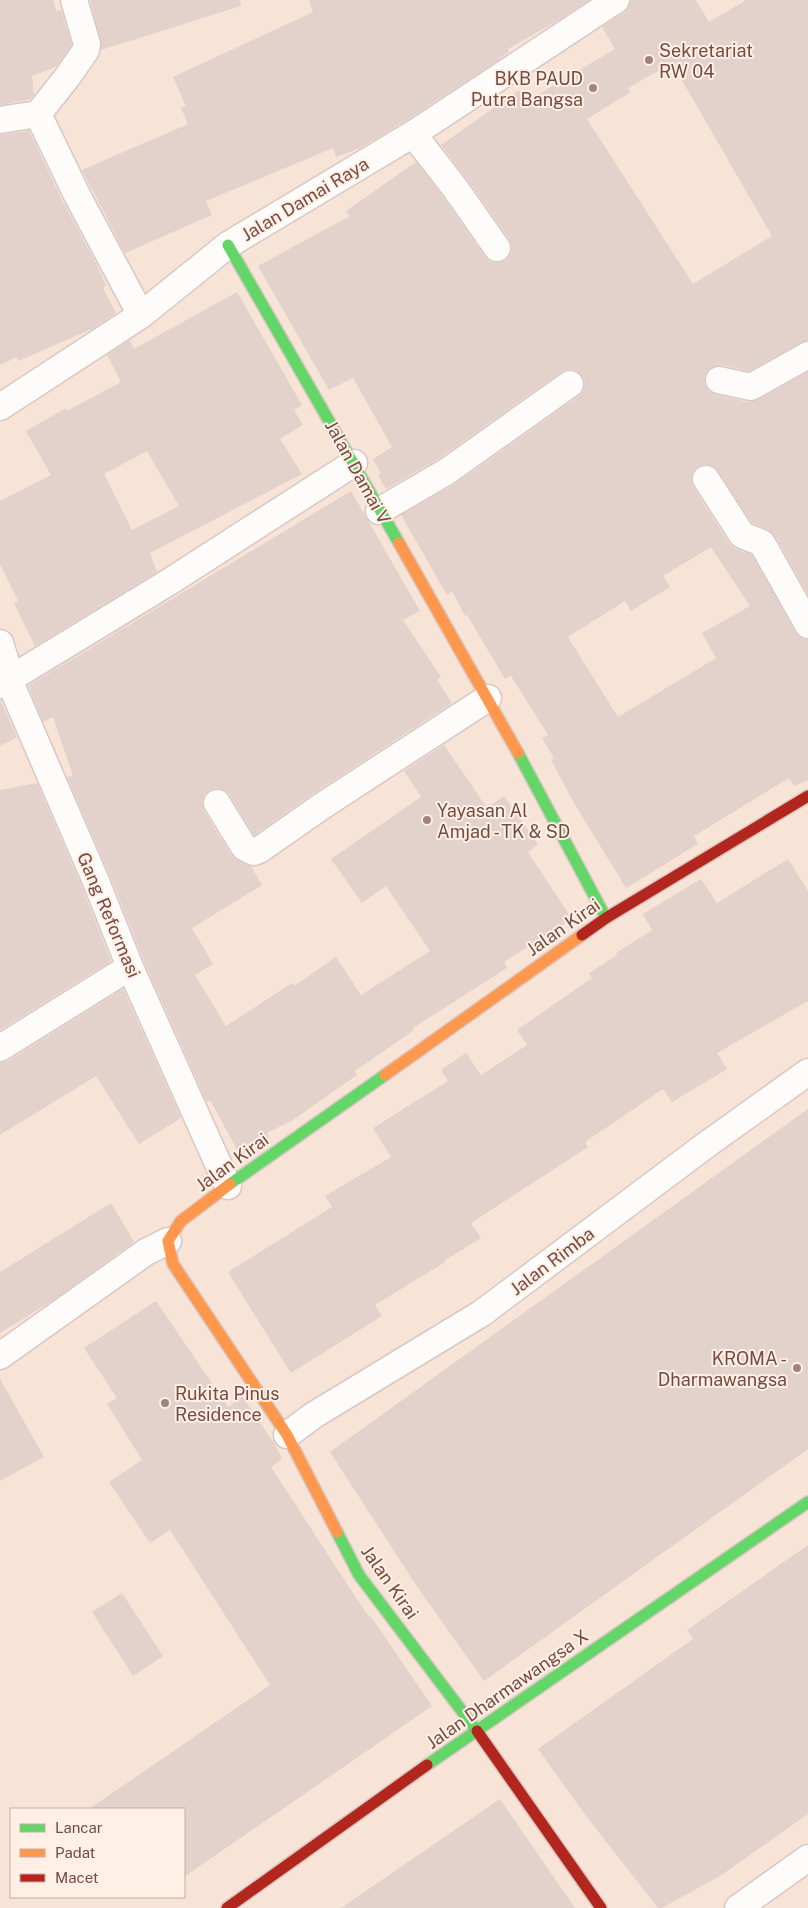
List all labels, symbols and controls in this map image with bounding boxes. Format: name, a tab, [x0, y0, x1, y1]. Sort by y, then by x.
place label: Sekretariat RW 04	[659, 40, 753, 82]
marker: Sekretariat RW 04	[643, 54, 655, 66]
place label: BKB PAUD Putra Bangsa	[471, 68, 583, 110]
marker: BKB PAUD Putra Bangsa	[587, 82, 599, 94]
street label: Jalan Damai Raya	[238, 153, 372, 245]
street label: Jalan Damai V	[321, 416, 395, 528]
place label: Yayasan Al Amjad - TK & SD	[437, 800, 570, 842]
marker: Yayasan Al Amjad - TK & SD	[421, 814, 433, 826]
street label: Gang Reformasi	[73, 849, 145, 981]
street label: Jalan Kirai	[522, 894, 604, 960]
street label: Jalan Kirai	[191, 1129, 273, 1195]
street label: Jalan Rimba	[506, 1223, 598, 1299]
place label: KROMA - Dharmawangsa	[658, 1348, 787, 1390]
marker: KROMA - Dharmawangsa	[791, 1362, 803, 1374]
place label: Rukita Pinus Residence	[175, 1383, 279, 1425]
marker: Rukita Pinus Residence	[159, 1397, 171, 1409]
street label: Jalan Kirai	[357, 1541, 423, 1623]
street label: Jalan Dharmawangsa X	[422, 1625, 592, 1753]
legend	[10, 1808, 185, 1898]
text: Lancar	[55, 1819, 103, 1836]
text: Padat	[55, 1844, 96, 1861]
text: Macet	[55, 1869, 99, 1886]

